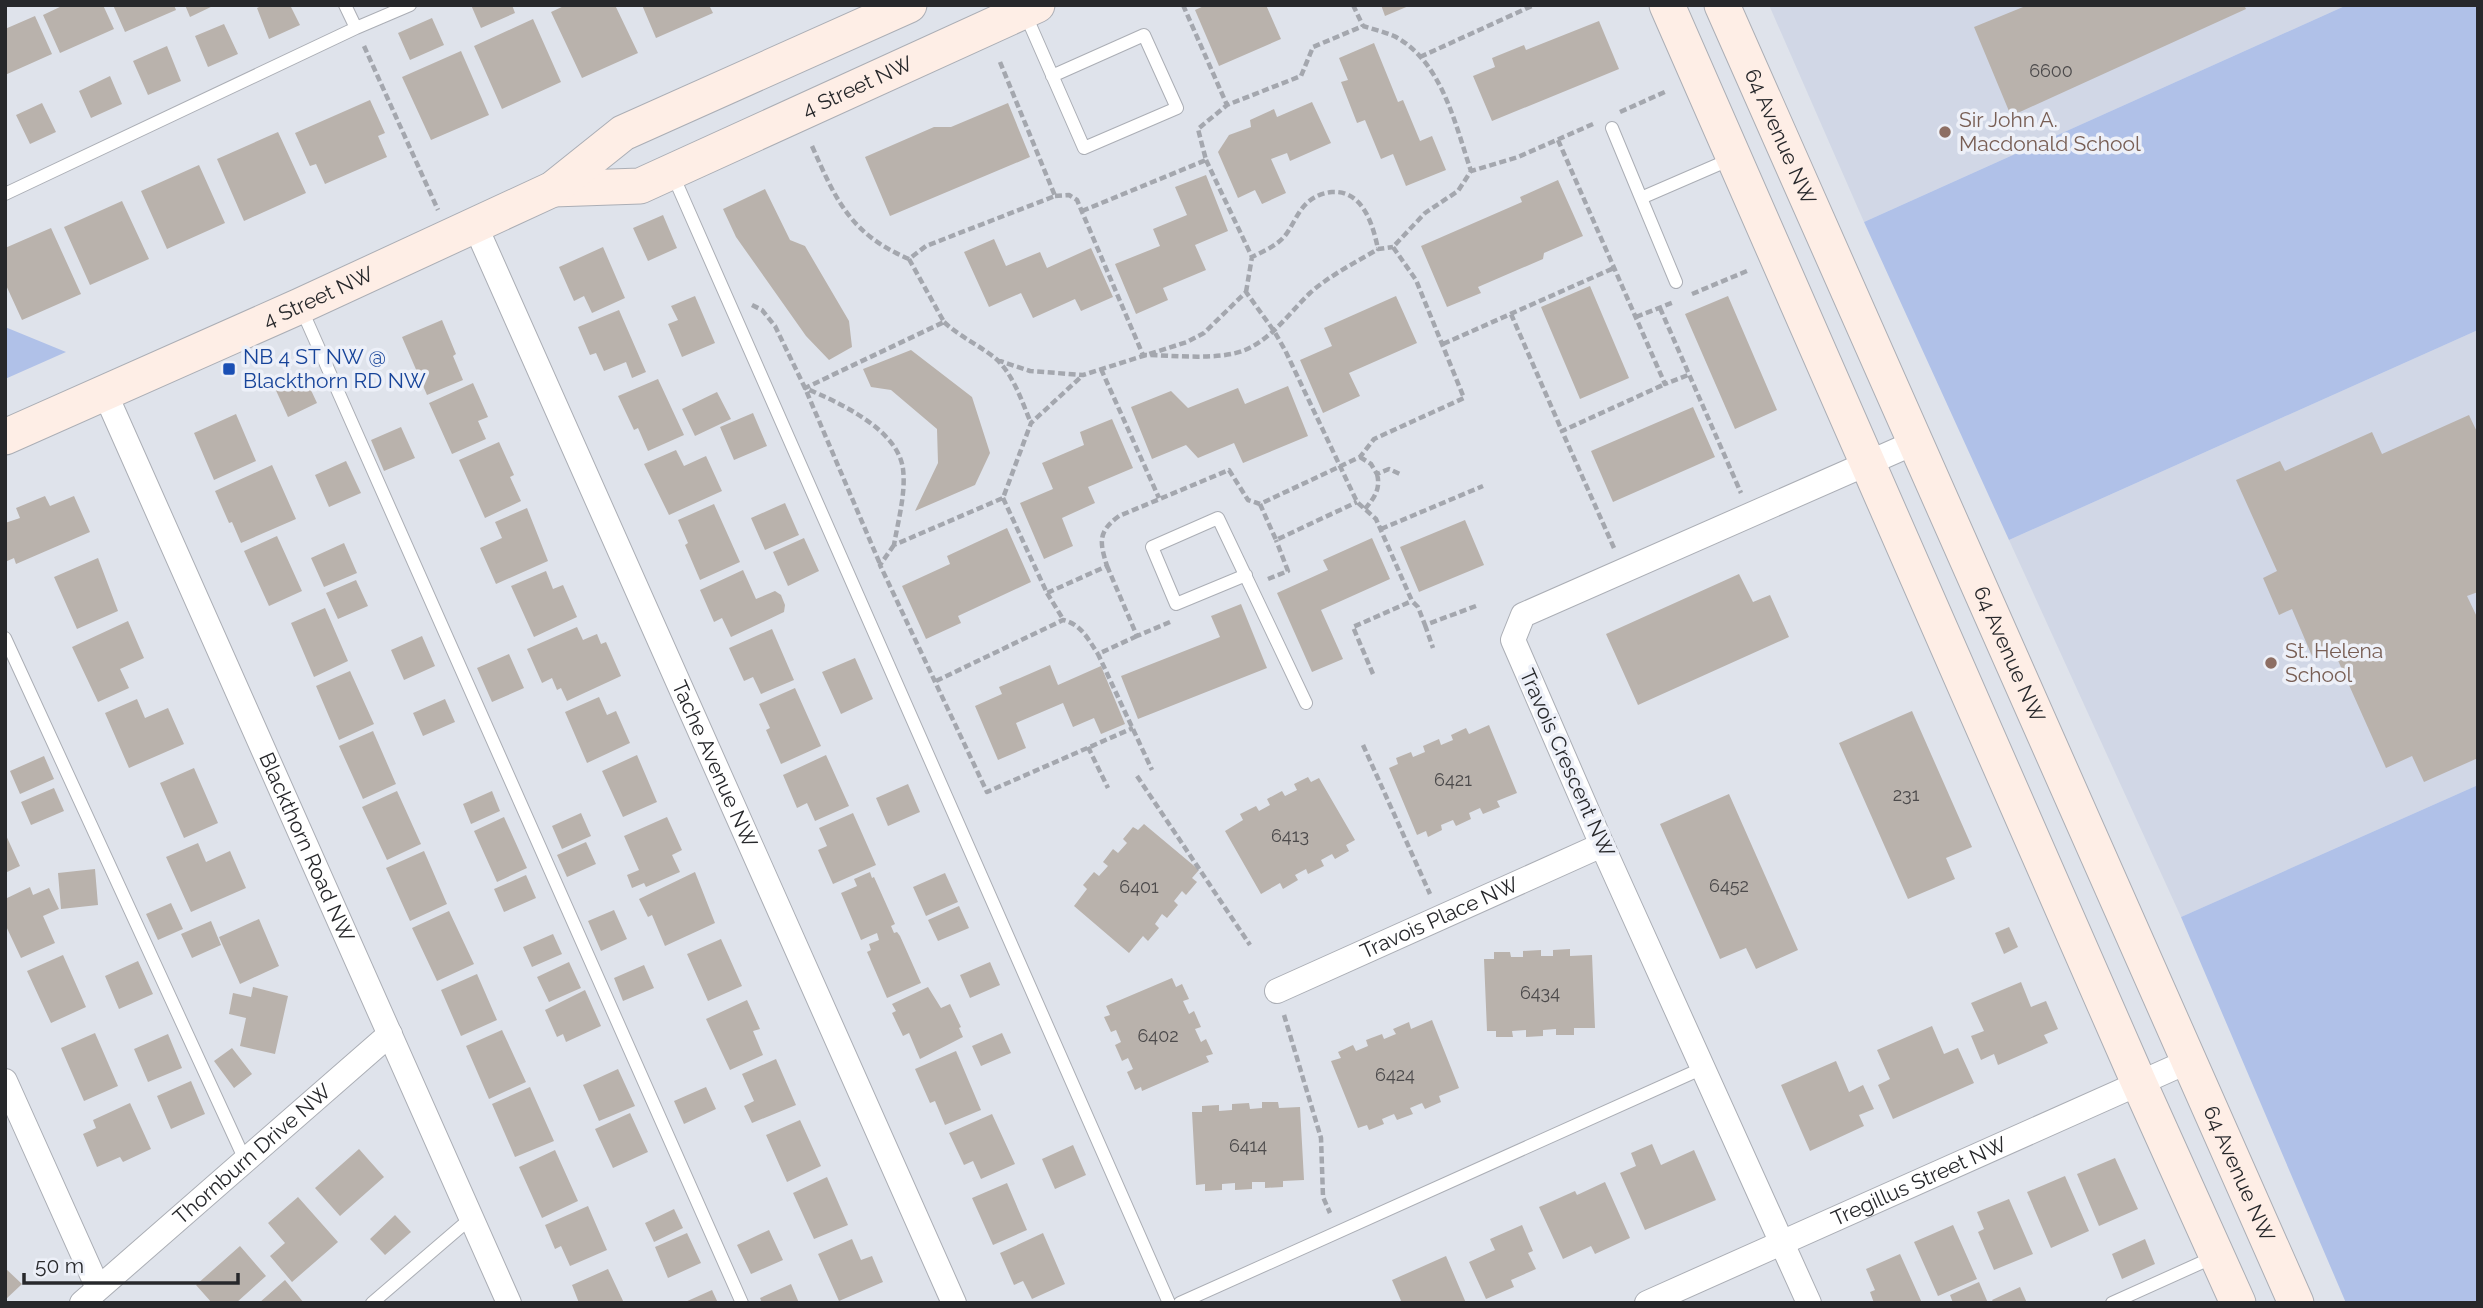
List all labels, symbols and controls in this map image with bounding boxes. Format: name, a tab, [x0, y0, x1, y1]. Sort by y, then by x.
street label: 4 Street NW	[798, 50, 916, 122]
house number: 6600	[2029, 60, 2073, 81]
street label: 64 Avenue NW	[1740, 65, 1822, 208]
place label: Sir John A. Macdonald School	[1959, 107, 2141, 156]
marker: Sir John A. Macdonald School	[1937, 124, 1953, 140]
street label: 4 Street NW	[259, 261, 377, 333]
place label: NB 4 ST NW @ Blackthorn RD NW	[243, 344, 426, 393]
marker: NB 4 ST NW @ Blackthorn RD NW	[221, 361, 237, 377]
street label: 64 Avenue NW	[1969, 582, 2051, 726]
place label: St. Helena School	[2285, 638, 2383, 687]
marker: St. Helena School	[2263, 655, 2279, 671]
street label: Travois Crescent NW	[1515, 665, 1620, 861]
street label: Tache Avenue NW	[667, 677, 763, 851]
street label: Blackthorn Road NW	[254, 748, 360, 946]
house number: 6421	[1434, 769, 1472, 790]
house number: 231	[1893, 784, 1920, 805]
house number: 6413	[1271, 825, 1309, 846]
street label: Travois Place NW	[1356, 871, 1522, 964]
house number: 6452	[1709, 875, 1749, 896]
house number: 6401	[1119, 876, 1159, 897]
house number: 6434	[1520, 982, 1560, 1003]
house number: 6402	[1137, 1025, 1179, 1046]
house number: 6424	[1375, 1064, 1415, 1085]
street label: Thornburn Drive NW	[168, 1078, 336, 1230]
street label: 64 Avenue NW	[2198, 1102, 2280, 1246]
street label: Tregillus Street NW	[1827, 1131, 2010, 1231]
house number: 6414	[1229, 1135, 1267, 1156]
scale bar	[24, 1242, 238, 1286]
text: 50 m	[35, 1253, 84, 1278]

